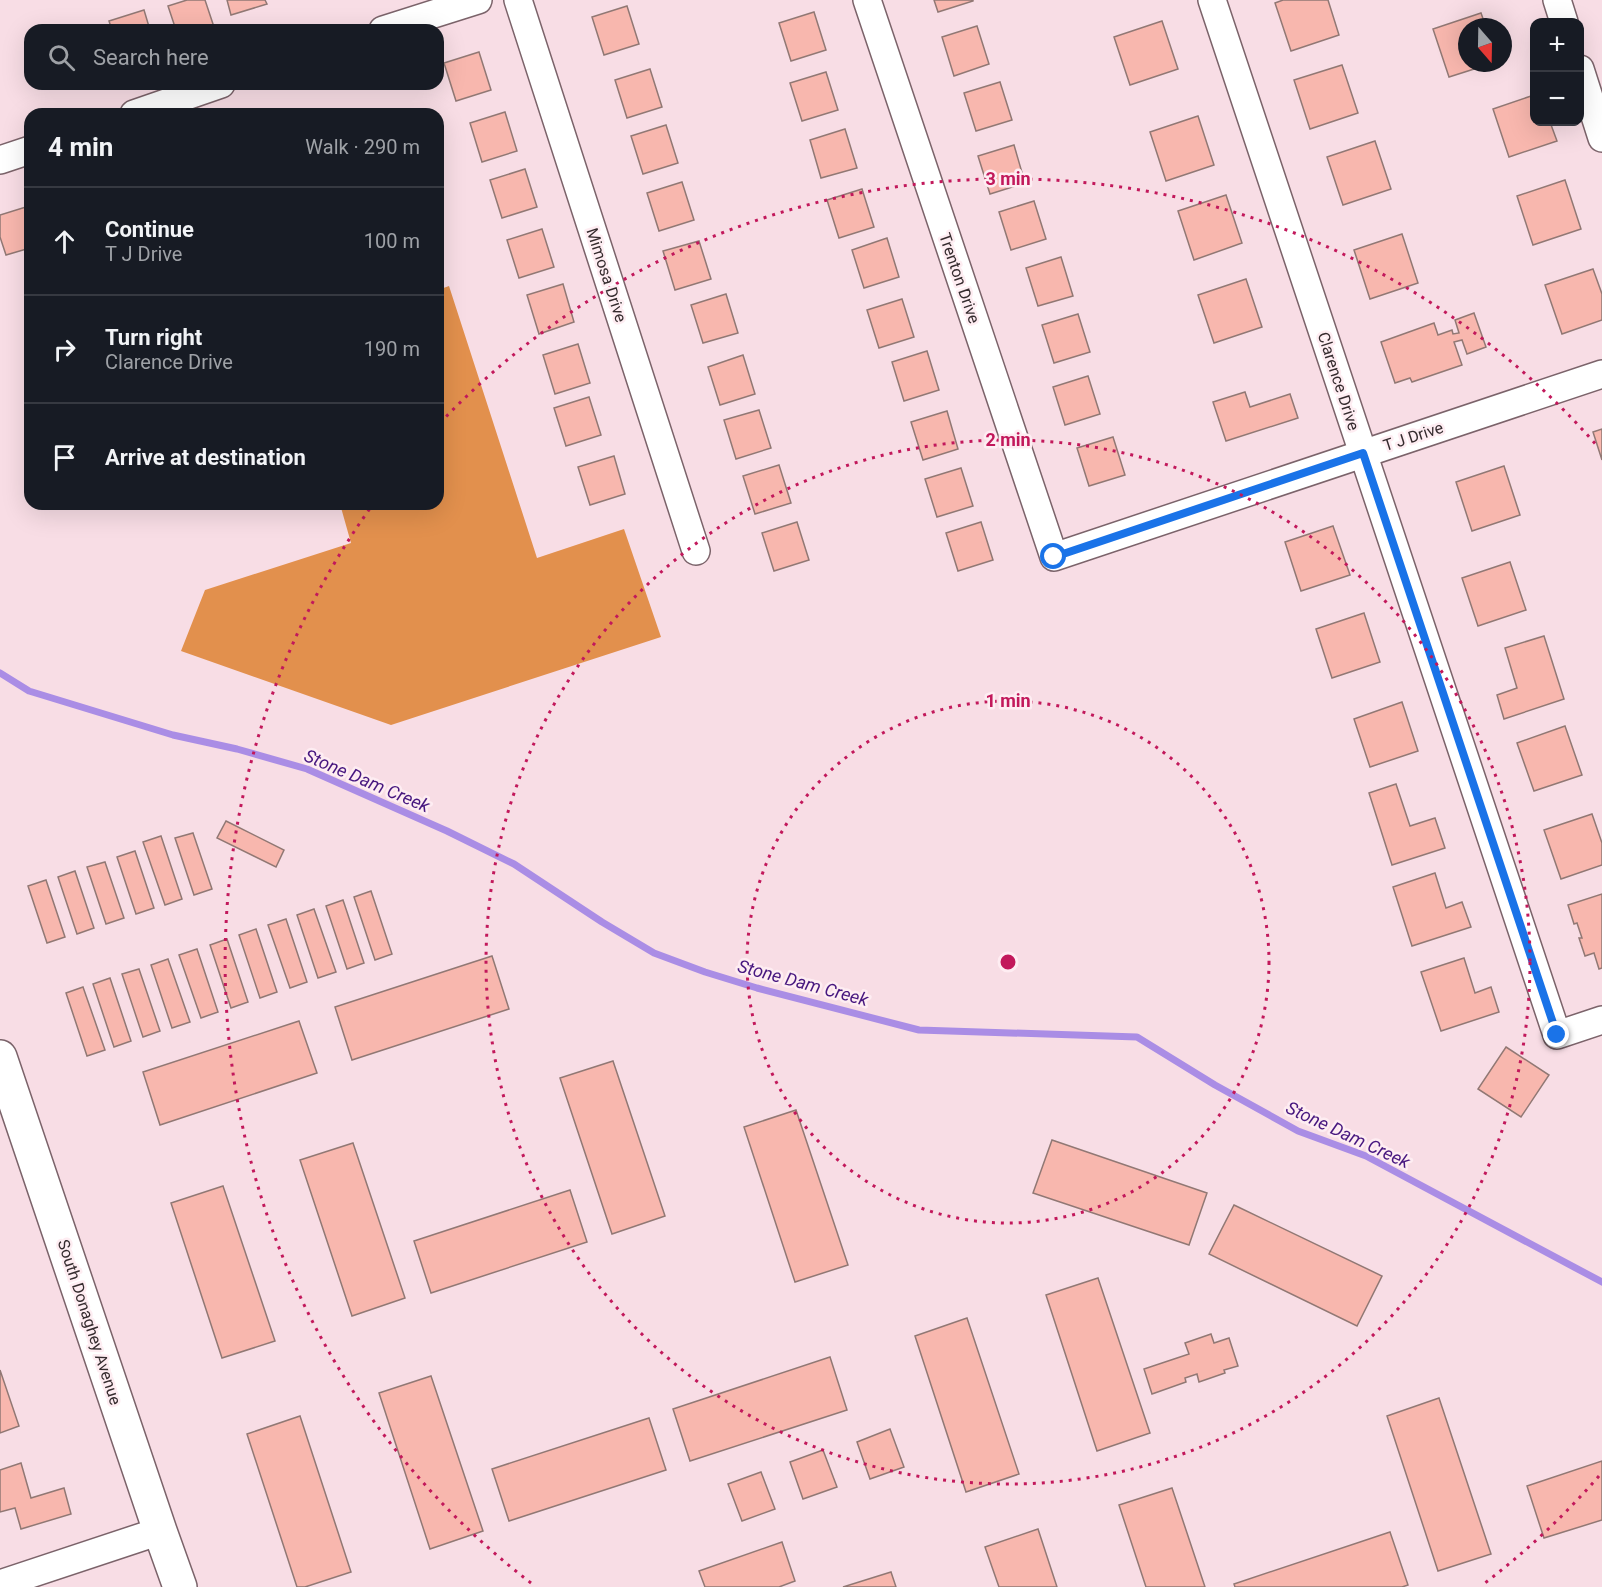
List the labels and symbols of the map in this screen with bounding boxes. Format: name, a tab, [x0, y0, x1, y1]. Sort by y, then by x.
north arrow	[1458, 18, 1512, 72]
text: 3 min	[985, 168, 1031, 189]
street label: Mimosa Drive	[582, 226, 631, 325]
street label: Trenton Drive	[935, 230, 984, 326]
street label: Clarence Drive	[1314, 330, 1363, 433]
street label: T J Drive	[1381, 418, 1446, 455]
text: 2 min	[985, 429, 1031, 450]
route start	[1040, 543, 1066, 569]
text: 1 min	[985, 690, 1031, 711]
water label: Stone Dam Creek	[301, 745, 434, 817]
centre of rings	[998, 952, 1018, 972]
water label: Stone Dam Creek	[736, 955, 872, 1010]
route end	[1543, 1021, 1569, 1047]
water label: Stone Dam Creek	[1283, 1097, 1415, 1173]
street label: South Donaghey Avenue	[54, 1237, 125, 1407]

